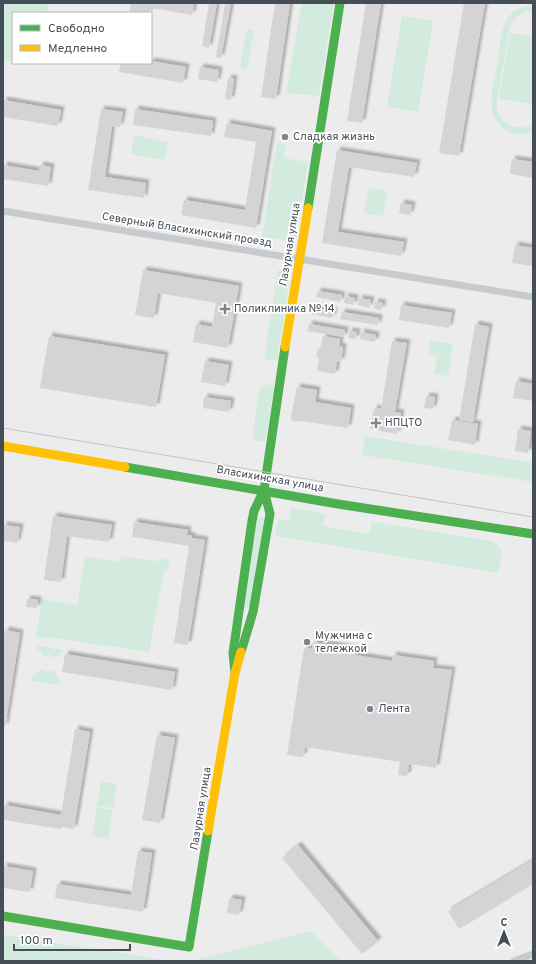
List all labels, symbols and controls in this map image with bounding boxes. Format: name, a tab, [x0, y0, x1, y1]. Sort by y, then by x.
legend	[12, 12, 152, 64]
text: Свободно	[48, 21, 105, 37]
text: Медленно	[48, 41, 108, 57]
place label: Сладкая жизнь	[293, 130, 375, 144]
marker: Сладкая жизнь	[280, 132, 290, 142]
street label: Лазурная улица	[276, 202, 304, 288]
street label: Северный Власихинский проезд	[101, 210, 273, 250]
place label: Поликлиника № 14	[234, 302, 335, 316]
marker: Поликлиника № 14	[219, 303, 231, 315]
place label: НПЦТО	[385, 416, 422, 430]
marker: НПЦТО	[370, 417, 382, 429]
street label: Власихинская улица	[215, 463, 325, 495]
place label: Мужчина с тележкой	[315, 629, 372, 656]
marker: Мужчина с тележкой	[302, 637, 312, 647]
place label: Лента	[378, 702, 410, 716]
marker: Лента	[365, 704, 375, 714]
street label: Лазурная улица	[187, 766, 215, 852]
north arrow	[484, 912, 524, 952]
text: С	[500, 916, 508, 930]
scale bar	[14, 926, 130, 952]
text: 100 m	[20, 933, 53, 949]

